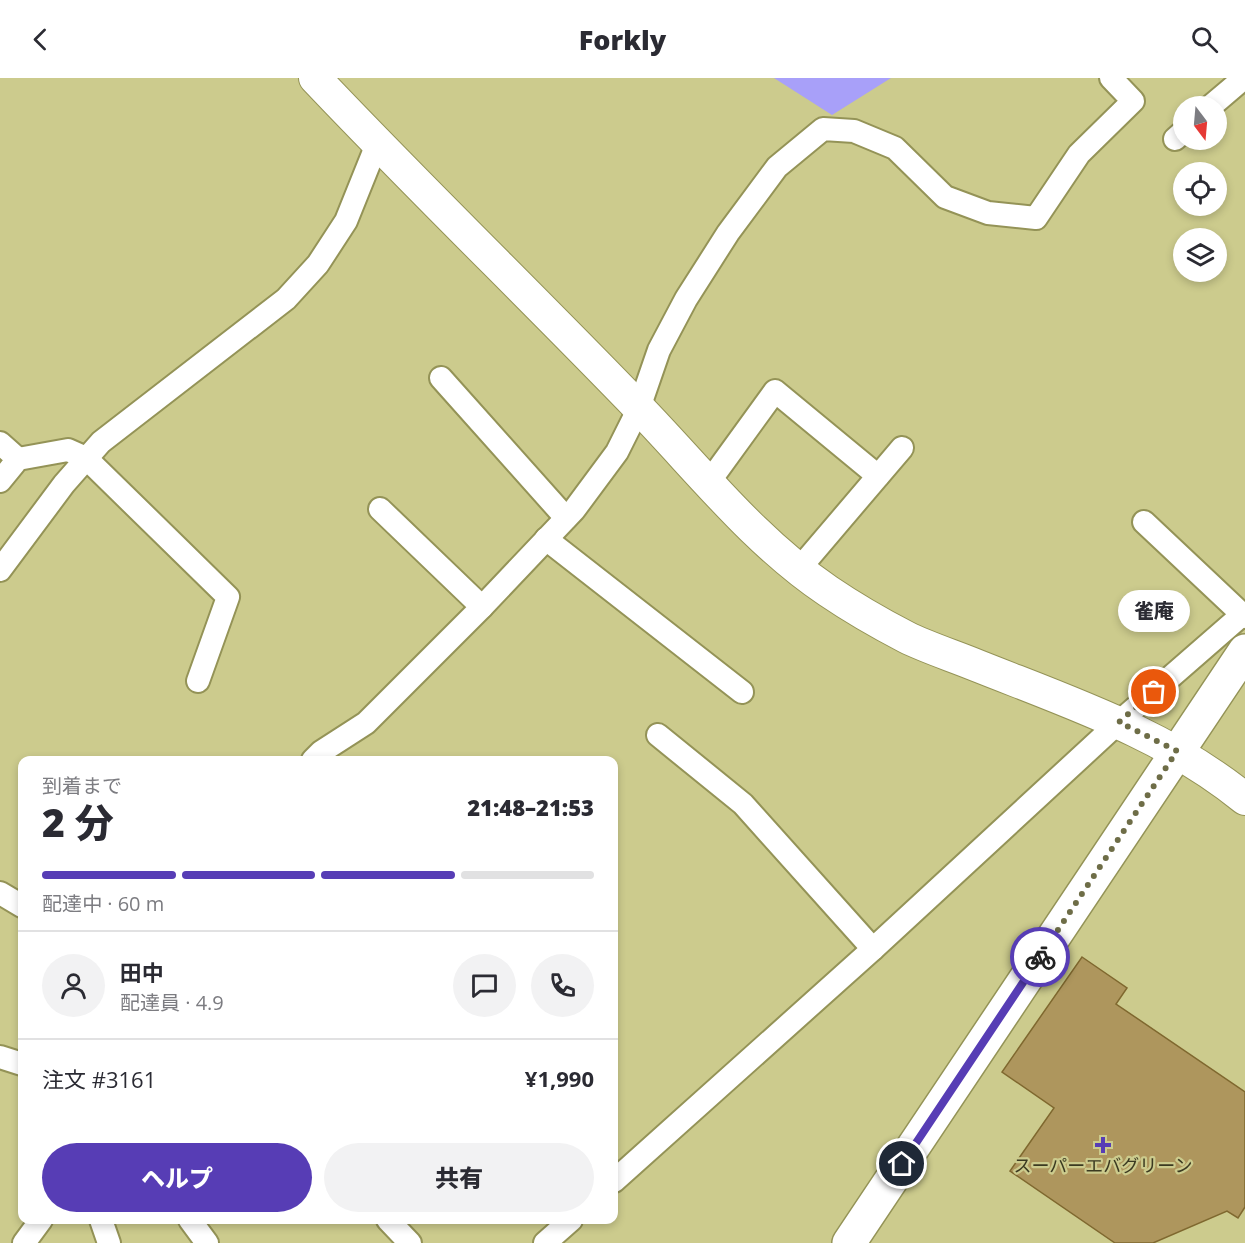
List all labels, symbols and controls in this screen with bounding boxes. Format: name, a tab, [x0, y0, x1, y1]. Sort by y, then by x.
text: Forkly	[579, 21, 666, 58]
icon: back	[24, 23, 57, 56]
icon: search	[1188, 23, 1221, 56]
north arrow	[1173, 96, 1227, 150]
map controls	[1173, 96, 1227, 282]
button: locate	[1173, 162, 1227, 216]
button: layers	[1173, 228, 1227, 282]
callout: 雀庵	[1118, 590, 1190, 632]
text: 雀庵	[1134, 597, 1174, 624]
pin	[1128, 666, 1179, 717]
icon: bag	[1137, 675, 1170, 708]
text: 到着まで	[42, 772, 122, 799]
text: 21:48–21:53	[467, 792, 594, 822]
text: 2 分	[42, 795, 114, 848]
text: 配達中 · 60 m	[42, 890, 164, 917]
courier	[1010, 927, 1070, 987]
icon: bike	[1024, 941, 1057, 974]
button: person	[42, 954, 105, 1017]
button: chat	[453, 954, 516, 1017]
button: phone	[531, 954, 594, 1017]
text: 田中	[120, 957, 164, 987]
text: 配達員 · 4.9	[120, 989, 224, 1016]
text: ¥1,990	[525, 1063, 594, 1093]
text: 注文 #3161	[42, 1064, 156, 1094]
pin	[876, 1138, 927, 1189]
marker: スーパーエバグリーン	[1096, 1138, 1110, 1152]
button: ヘルプ	[42, 1143, 312, 1212]
button: 共有	[324, 1143, 594, 1212]
icon: home	[885, 1147, 918, 1180]
place label: スーパーエバグリーン	[1014, 1153, 1192, 1177]

